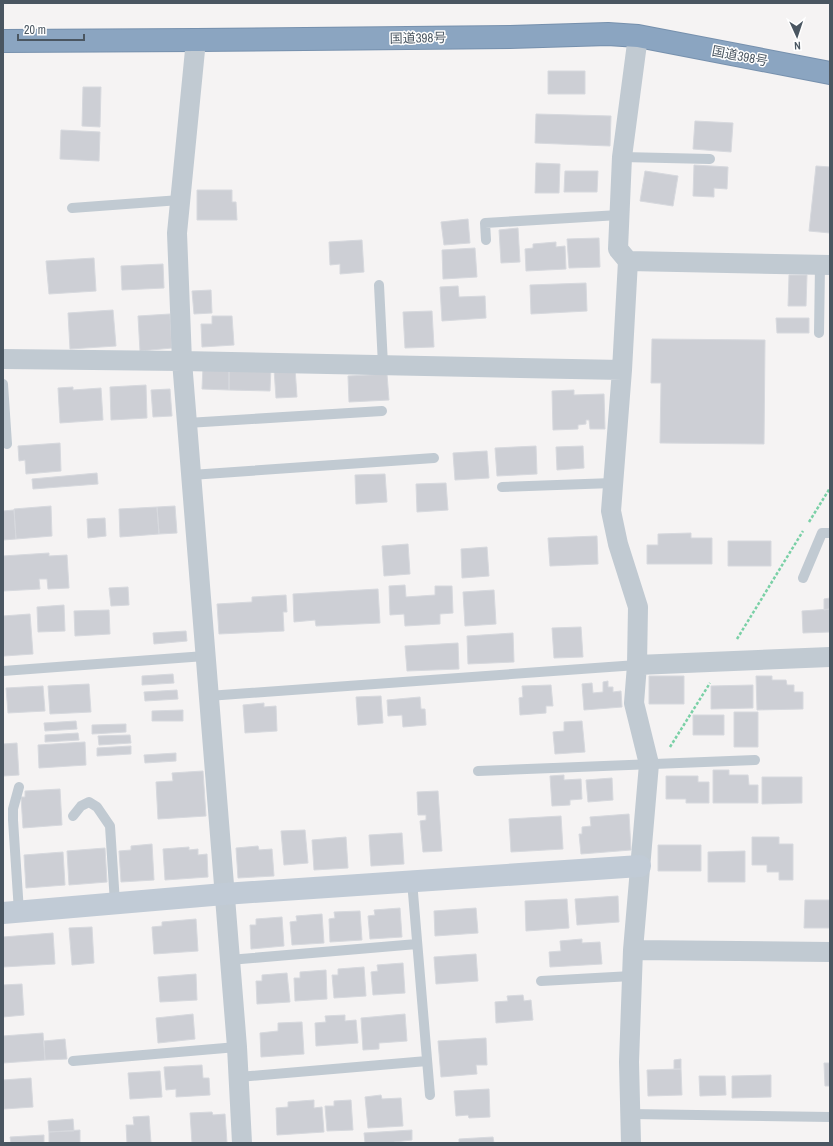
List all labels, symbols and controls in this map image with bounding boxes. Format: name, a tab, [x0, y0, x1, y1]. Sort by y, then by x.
scale bar	[18, 16, 84, 42]
north arrow	[777, 16, 817, 56]
text: 20 m	[24, 22, 46, 38]
street label: 国道398号	[389, 29, 447, 47]
text: N	[794, 39, 801, 53]
street label: 国道398号	[711, 42, 769, 70]

